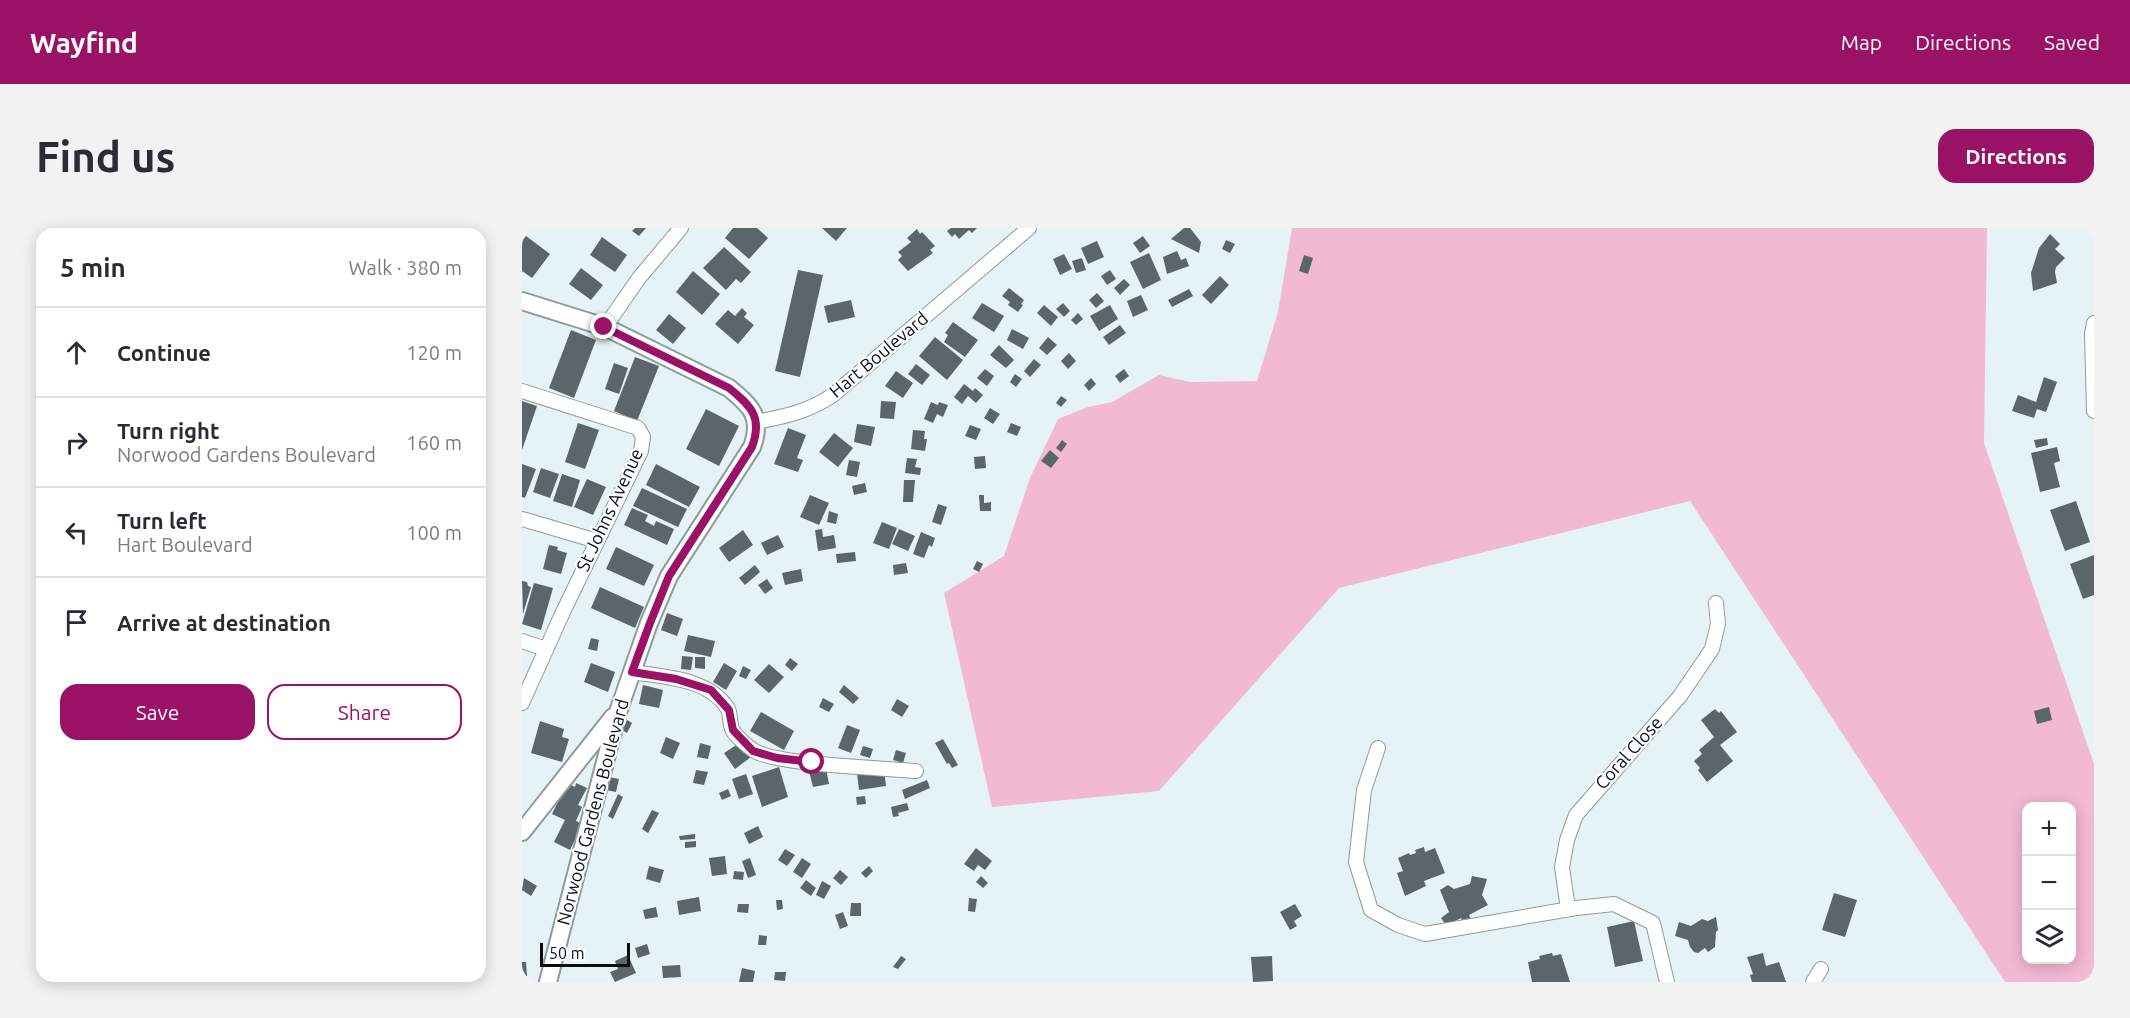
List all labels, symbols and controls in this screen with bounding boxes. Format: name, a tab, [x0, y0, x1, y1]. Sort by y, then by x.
text: Wayfind	[30, 27, 138, 58]
text: Map	[1841, 30, 1882, 54]
text: Directions	[1915, 30, 2011, 54]
text: Saved	[2044, 30, 2100, 54]
button: Directions	[1938, 129, 2094, 183]
text: Find us	[36, 133, 175, 180]
text: 5 min	[60, 253, 126, 282]
text: Walk · 380 m	[349, 256, 462, 279]
street label: Hart Boulevard	[825, 307, 932, 401]
route end	[590, 313, 616, 339]
icon: ahead	[60, 336, 93, 369]
text: Continue	[117, 340, 211, 365]
text: 120 m	[406, 341, 462, 364]
text: Turn right	[117, 418, 219, 443]
icon: right	[60, 426, 93, 459]
text: 160 m	[406, 431, 462, 454]
text: Norwood Gardens Boulevard	[117, 443, 376, 466]
street label: St Johns Avenue	[572, 445, 646, 574]
text: Turn left	[117, 508, 207, 533]
icon: left	[60, 516, 93, 549]
text: 100 m	[406, 521, 462, 544]
text: Hart Boulevard	[117, 533, 253, 556]
icon: arrive	[60, 606, 93, 639]
text: Arrive at destination	[117, 610, 331, 635]
button: Save	[60, 684, 255, 740]
button: Share	[267, 684, 462, 740]
street label: Norwood Gardens Boulevard	[552, 697, 632, 927]
street label: Coral Close	[1591, 712, 1666, 793]
route start	[798, 748, 824, 774]
map controls	[2022, 802, 2076, 964]
button: +	[2022, 802, 2076, 856]
button: −	[2022, 856, 2076, 910]
button: layers	[2022, 910, 2076, 964]
scale bar	[540, 940, 630, 968]
text: 50 m	[549, 944, 585, 962]

